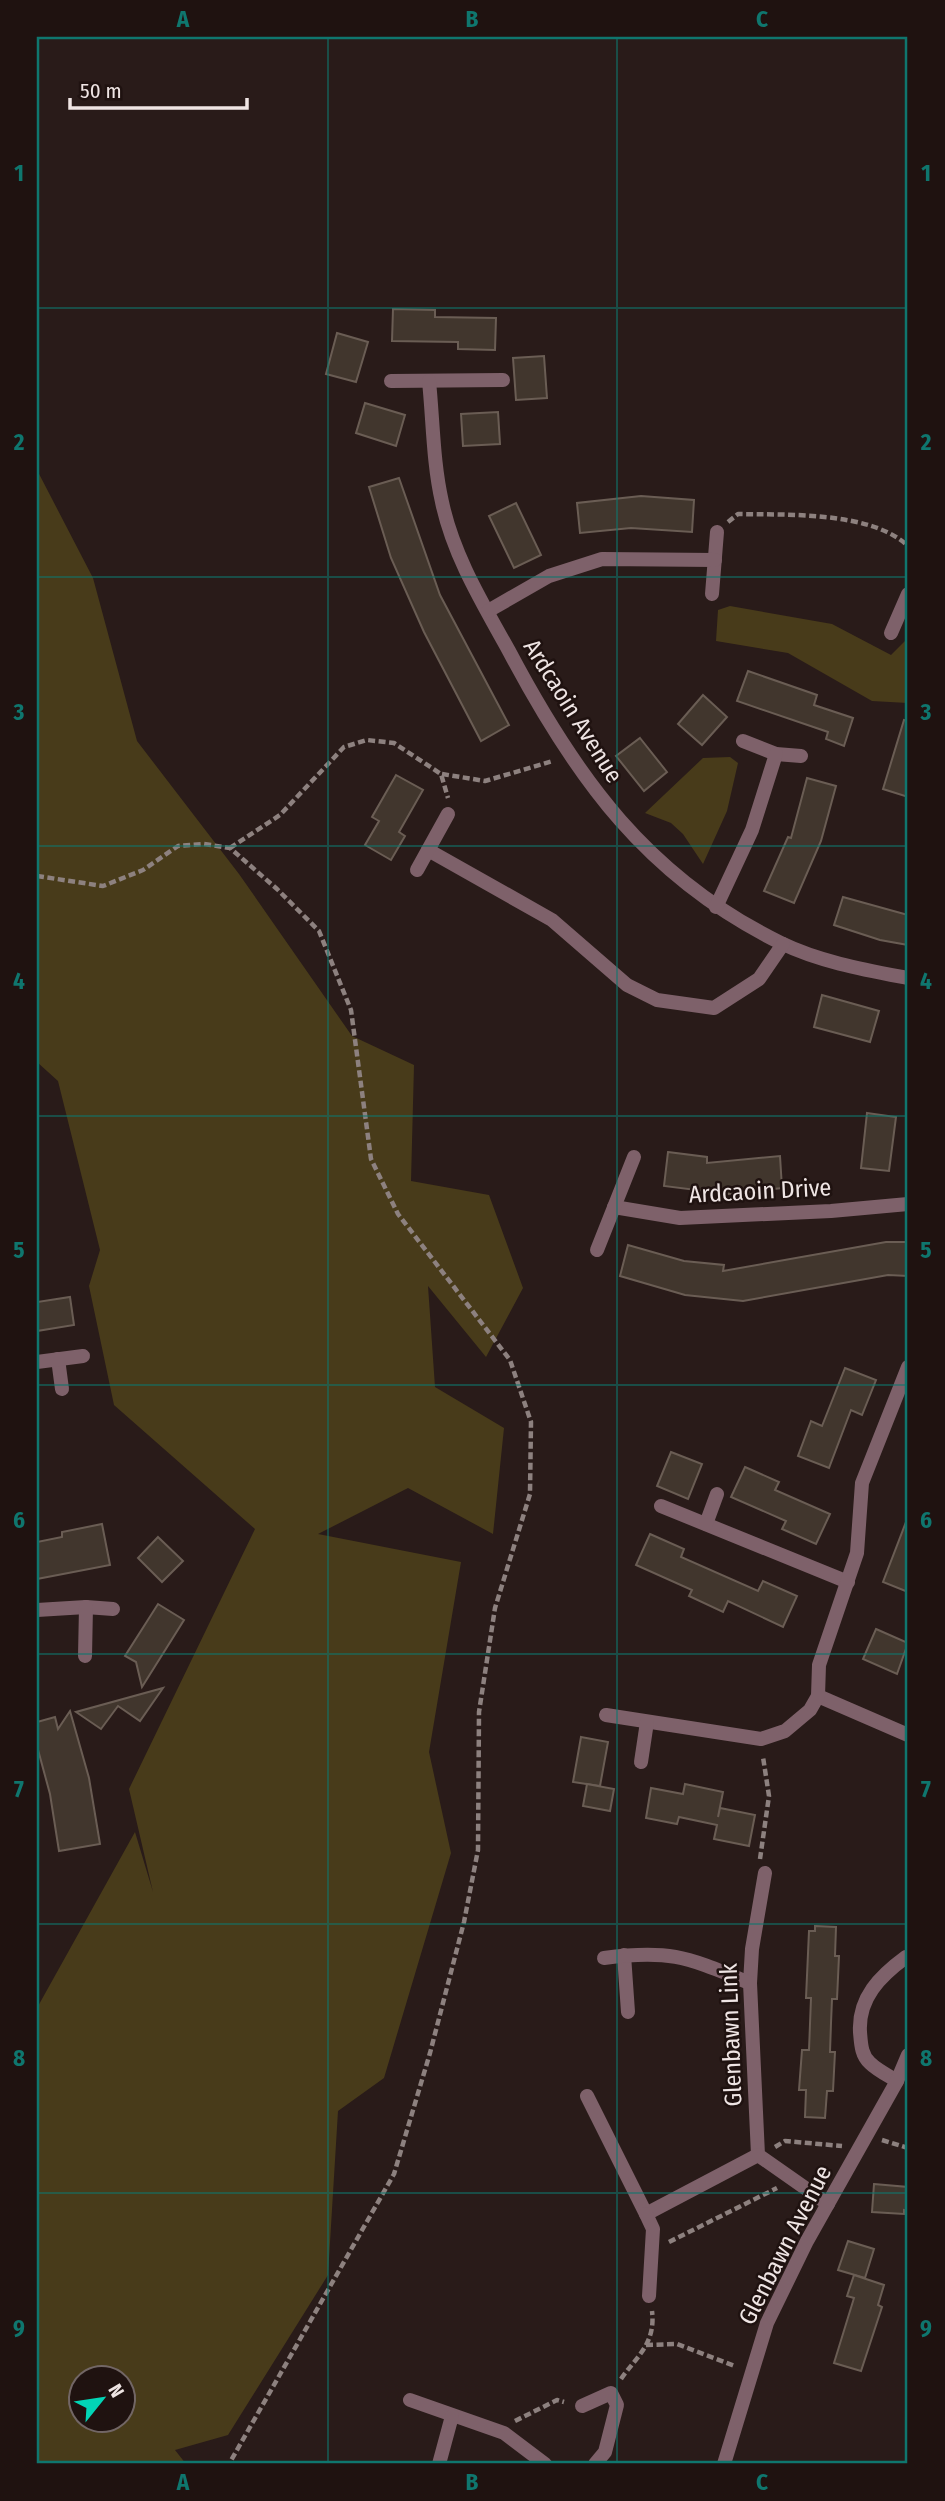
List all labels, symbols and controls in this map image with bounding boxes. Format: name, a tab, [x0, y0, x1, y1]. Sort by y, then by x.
text: A	[176, 5, 190, 33]
text: B	[466, 5, 479, 33]
text: C	[756, 5, 768, 33]
scale bar	[70, 66, 247, 110]
text: 50 m	[80, 78, 122, 104]
text: 1	[14, 159, 24, 187]
text: 1	[921, 159, 931, 187]
text: 2	[13, 428, 25, 456]
text: 2	[920, 428, 932, 456]
street label: Ardcaoin Avenue	[518, 634, 628, 788]
text: 3	[13, 698, 25, 726]
text: 3	[920, 698, 932, 726]
text: 4	[13, 967, 25, 995]
text: 4	[920, 967, 932, 995]
street label: Ardcaoin Drive	[688, 1173, 832, 1209]
text: 5	[13, 1236, 25, 1264]
text: 5	[920, 1236, 932, 1264]
text: 6	[13, 1506, 25, 1534]
text: 6	[920, 1506, 932, 1534]
text: 7	[14, 1775, 24, 1803]
text: 7	[921, 1775, 931, 1803]
street label: Glenbawn Link	[714, 1962, 747, 2107]
text: 8	[13, 2044, 25, 2072]
text: 8	[920, 2044, 932, 2072]
street label: Glenbawn Avenue	[733, 2161, 837, 2329]
text: 9	[13, 2314, 25, 2342]
text: 9	[920, 2314, 932, 2342]
north arrow	[66, 2364, 136, 2434]
text: N	[103, 2380, 129, 2401]
text: A	[176, 2468, 190, 2496]
text: B	[466, 2468, 479, 2496]
text: C	[756, 2468, 768, 2496]

